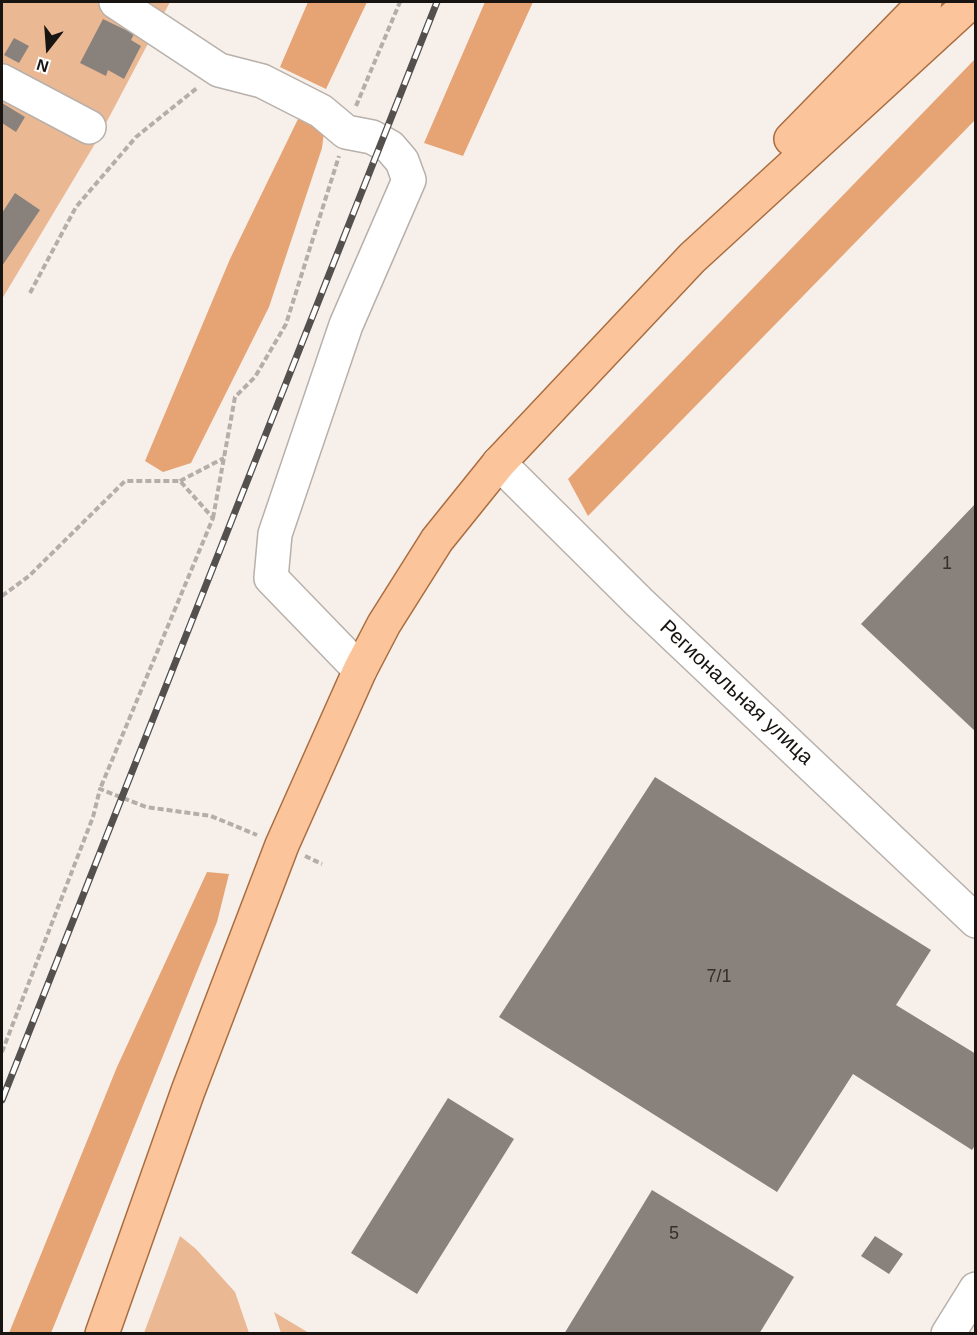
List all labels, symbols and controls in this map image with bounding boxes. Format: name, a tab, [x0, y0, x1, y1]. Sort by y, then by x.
north arrow	[18, 18, 78, 78]
text: N	[35, 56, 51, 76]
house number: 1	[942, 553, 952, 575]
street label: Региональная улица	[654, 615, 818, 771]
house number: 7/1	[706, 966, 732, 988]
house number: 5	[669, 1223, 679, 1245]

